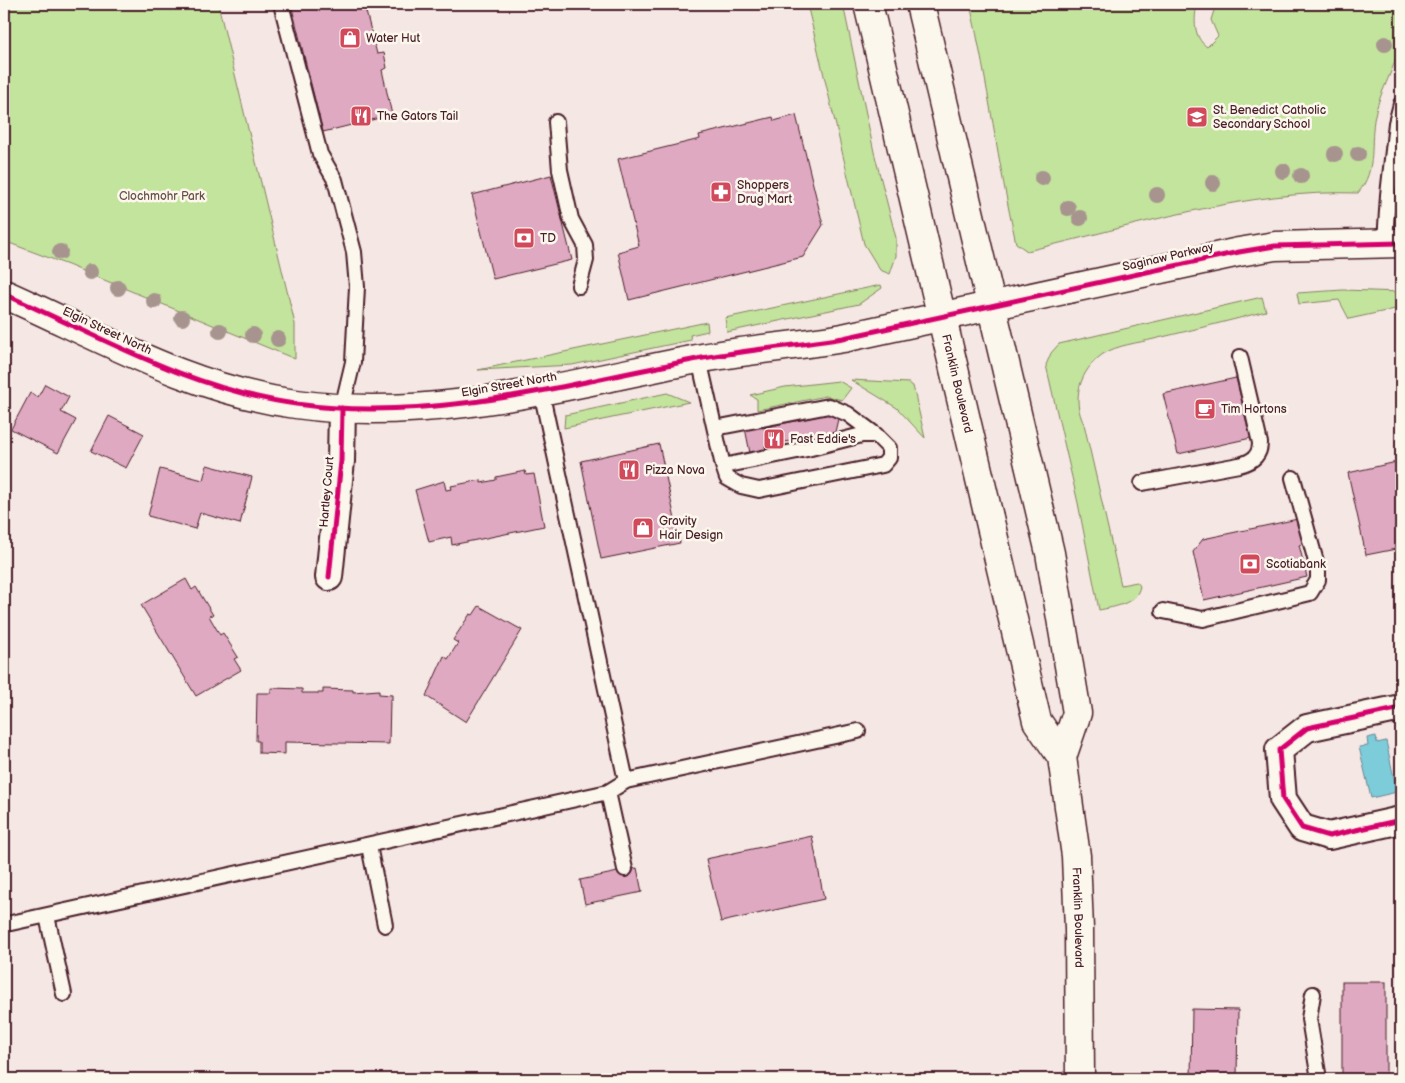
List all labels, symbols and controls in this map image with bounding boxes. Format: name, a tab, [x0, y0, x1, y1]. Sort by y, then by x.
shop icon: Water Hut	[338, 26, 362, 50]
place label: Water Hut	[366, 31, 421, 46]
place label: St. Benedict Catholic Secondary School	[1213, 103, 1326, 132]
restaurant icon: The Gators Tail	[349, 104, 373, 128]
school or university icon: St. Benedict Catholic Secondary School	[1185, 105, 1209, 129]
place label: The Gators Tail	[377, 109, 458, 124]
place label: Shoppers Drug Mart	[737, 178, 793, 207]
pharmacy icon: Shoppers Drug Mart	[709, 180, 733, 204]
park label: Clochmohr Park	[119, 189, 205, 204]
bank icon: TD	[512, 226, 536, 250]
place label: TD	[540, 231, 556, 246]
street label: Saginaw Parkway	[1121, 239, 1215, 275]
street label: Elgin Street North	[60, 304, 154, 358]
street label: Franklin Boulevard	[939, 333, 976, 435]
street label: Elgin Street North	[460, 369, 558, 401]
cafe icon: Tim Hortons	[1193, 397, 1217, 421]
place label: Tim Hortons	[1221, 402, 1287, 417]
restaurant icon: Fast Eddie's	[762, 427, 786, 451]
place label: Fast Eddie's	[790, 432, 856, 447]
street label: Hartley Court	[316, 456, 338, 528]
restaurant icon: Pizza Nova	[617, 458, 641, 482]
place label: Pizza Nova	[645, 463, 705, 478]
place label: Gravity Hair Design	[659, 514, 723, 543]
shop icon: Gravity Hair Design	[631, 516, 655, 540]
bank icon: Scotiabank	[1238, 552, 1262, 576]
place label: Scotiabank	[1266, 557, 1326, 572]
street label: Franklin Boulevard	[1069, 867, 1087, 968]

